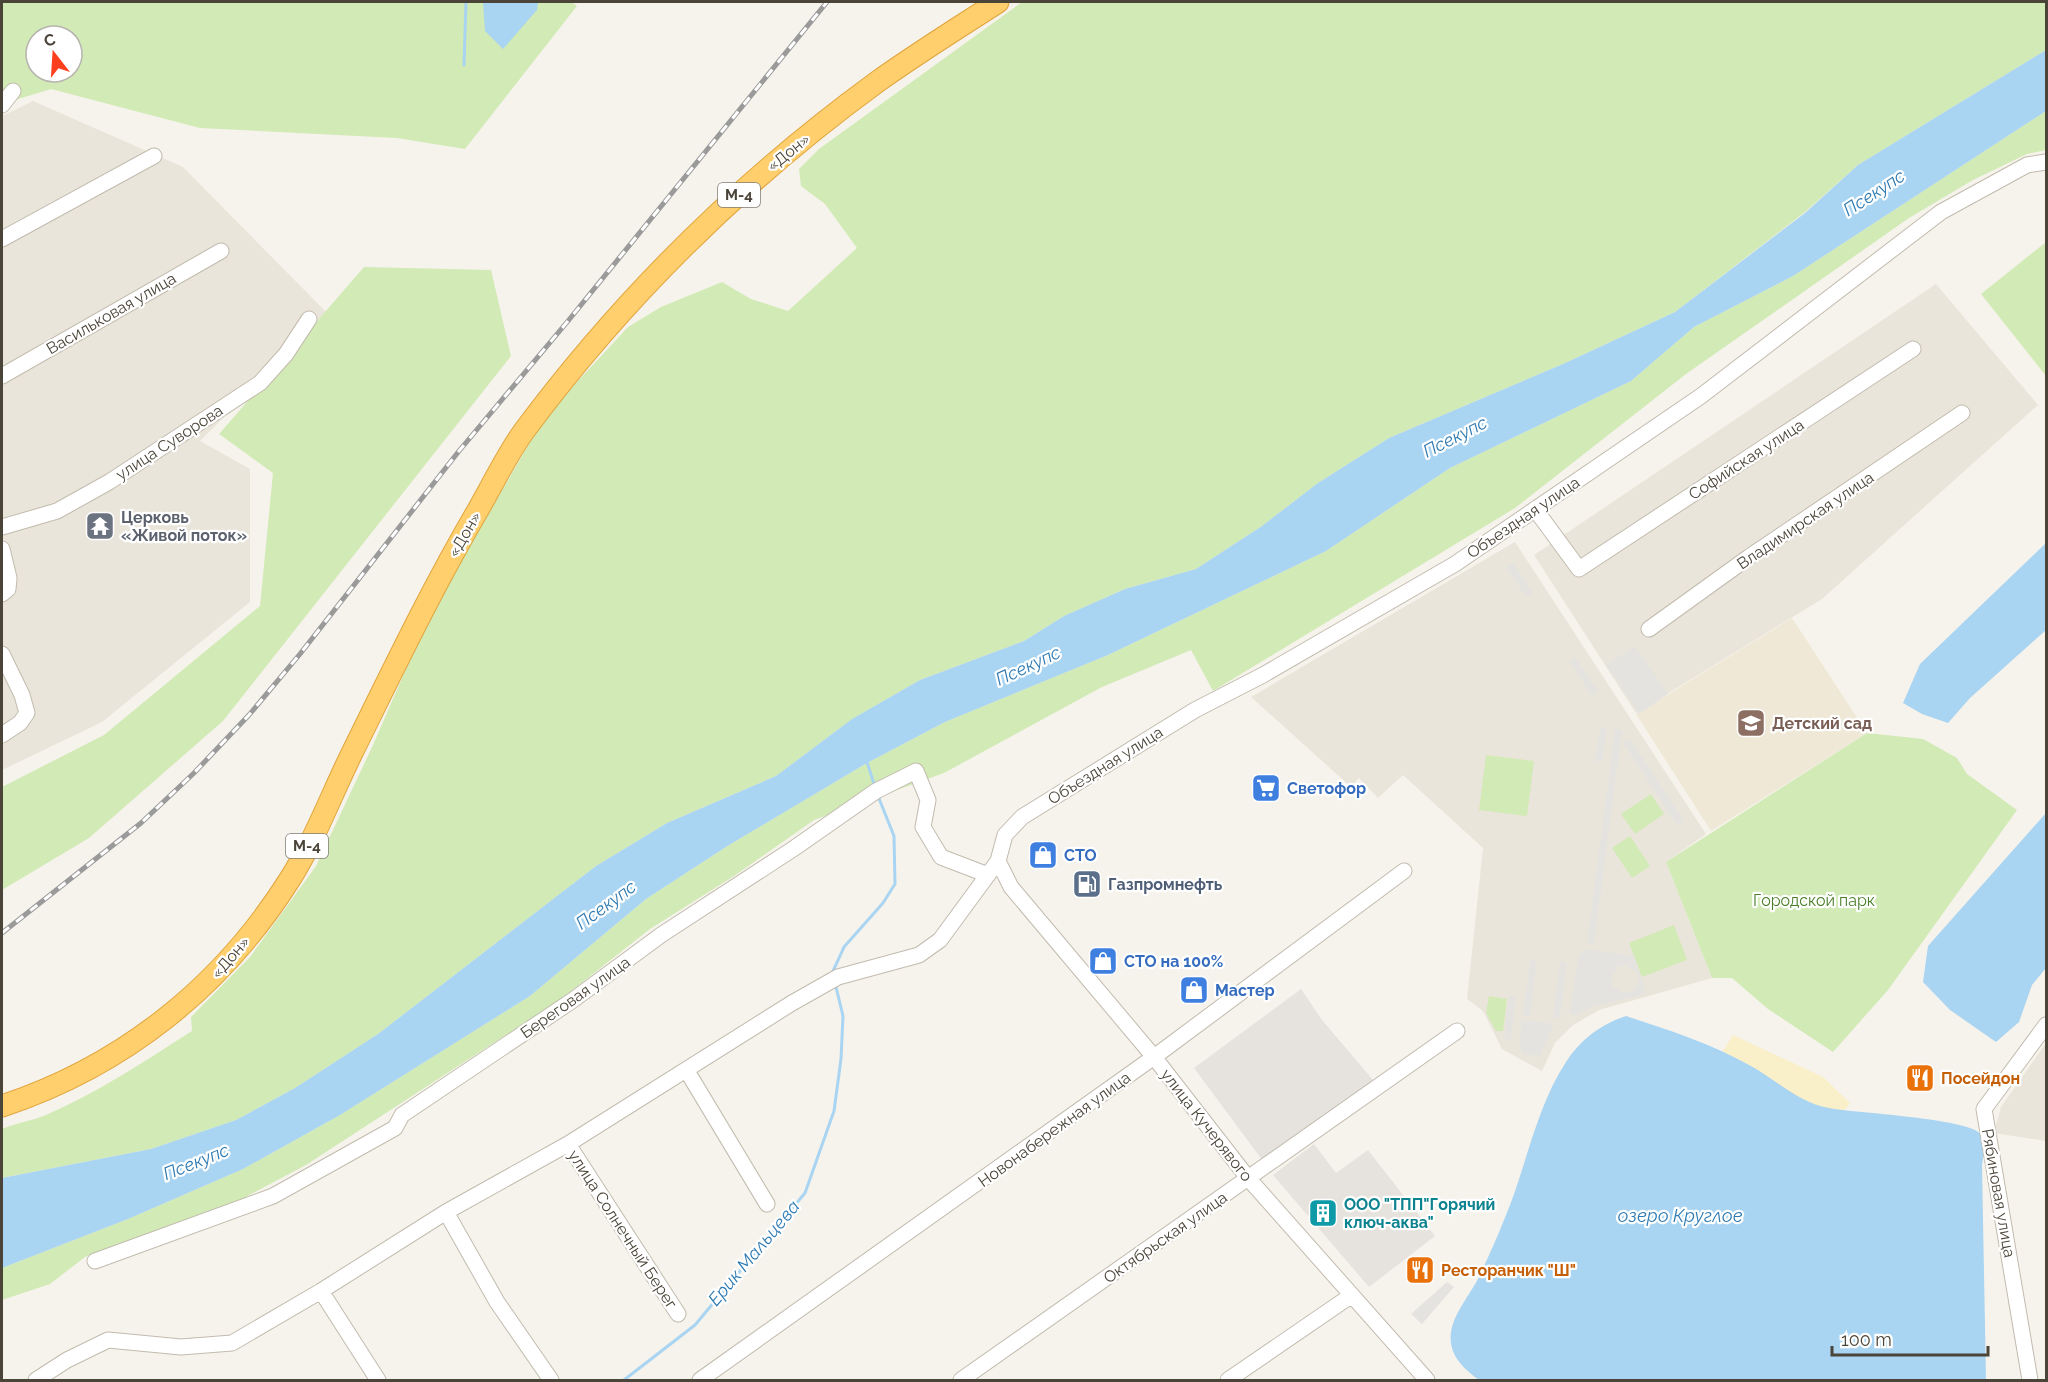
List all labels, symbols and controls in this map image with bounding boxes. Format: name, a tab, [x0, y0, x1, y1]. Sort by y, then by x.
north arrow	[24, 24, 84, 84]
text: С	[42, 29, 58, 51]
street label: «Дон»	[763, 130, 813, 175]
water label: Псекупс	[1839, 165, 1909, 220]
road number: М-4	[718, 183, 760, 207]
street label: Васильковая улица	[43, 269, 179, 358]
street label: улица Суворова	[112, 401, 226, 484]
water label: Псекупс	[1419, 411, 1491, 462]
street label: Софийская улица	[1685, 415, 1807, 504]
street label: Владимирская улица	[1733, 468, 1877, 573]
street label: Объездная улица	[1463, 473, 1583, 562]
place label: Церковь «Живой поток»	[121, 508, 247, 545]
street label: «Дон»	[444, 508, 485, 560]
temple icon: Церковь «Живой поток»	[84, 510, 116, 542]
water label: Псекупс	[992, 641, 1064, 690]
school or university icon: Детский сад	[1735, 707, 1767, 739]
place label: Детский сад	[1772, 714, 1872, 733]
street label: Объездная улица	[1044, 722, 1166, 808]
supermarket icon: Светофор	[1250, 772, 1282, 804]
place label: Светофор	[1287, 779, 1366, 798]
road number: М-4	[286, 834, 328, 858]
shop icon: СТО	[1027, 839, 1059, 871]
place label: СТО	[1064, 846, 1097, 865]
fuel station icon: Газпромнефть	[1071, 868, 1103, 900]
water label: Псекупс	[572, 875, 640, 933]
place label: Газпромнефть	[1108, 875, 1223, 894]
park label: Городской парк	[1753, 891, 1875, 910]
street label: «Дон»	[207, 933, 254, 982]
shop icon: СТО на 100%	[1087, 945, 1119, 977]
street label: Береговая улица	[517, 952, 634, 1042]
place label: СТО на 100%	[1124, 952, 1224, 971]
shop icon: Мастер	[1178, 974, 1210, 1006]
place label: Мастер	[1215, 981, 1275, 1000]
restaurant icon: Посейдон	[1904, 1062, 1936, 1094]
street label: улица Кучерявого	[1157, 1065, 1256, 1185]
street label: Новонабережная улица	[974, 1068, 1134, 1191]
place label: Посейдон	[1941, 1069, 2020, 1088]
street label: Рябиновая улица	[1978, 1127, 2019, 1259]
water label: Псекупс	[160, 1139, 232, 1184]
street label: улица Солнечный Берег	[564, 1146, 681, 1313]
street label: Октябрьская улица	[1100, 1188, 1231, 1287]
place label: ООО "ТПП"Горячий ключ-аква"	[1344, 1195, 1495, 1232]
water label: Ерик Мальцева	[704, 1196, 804, 1310]
building icon: ООО "ТПП"Горячий ключ-аква"	[1307, 1197, 1339, 1229]
water label: озеро Круглое	[1617, 1205, 1743, 1226]
restaurant icon: Ресторанчик "Ш"	[1404, 1254, 1436, 1286]
place label: Ресторанчик "Ш"	[1441, 1261, 1576, 1280]
scale bar	[1832, 1319, 1988, 1357]
text: 100 m	[1841, 1329, 1892, 1350]

